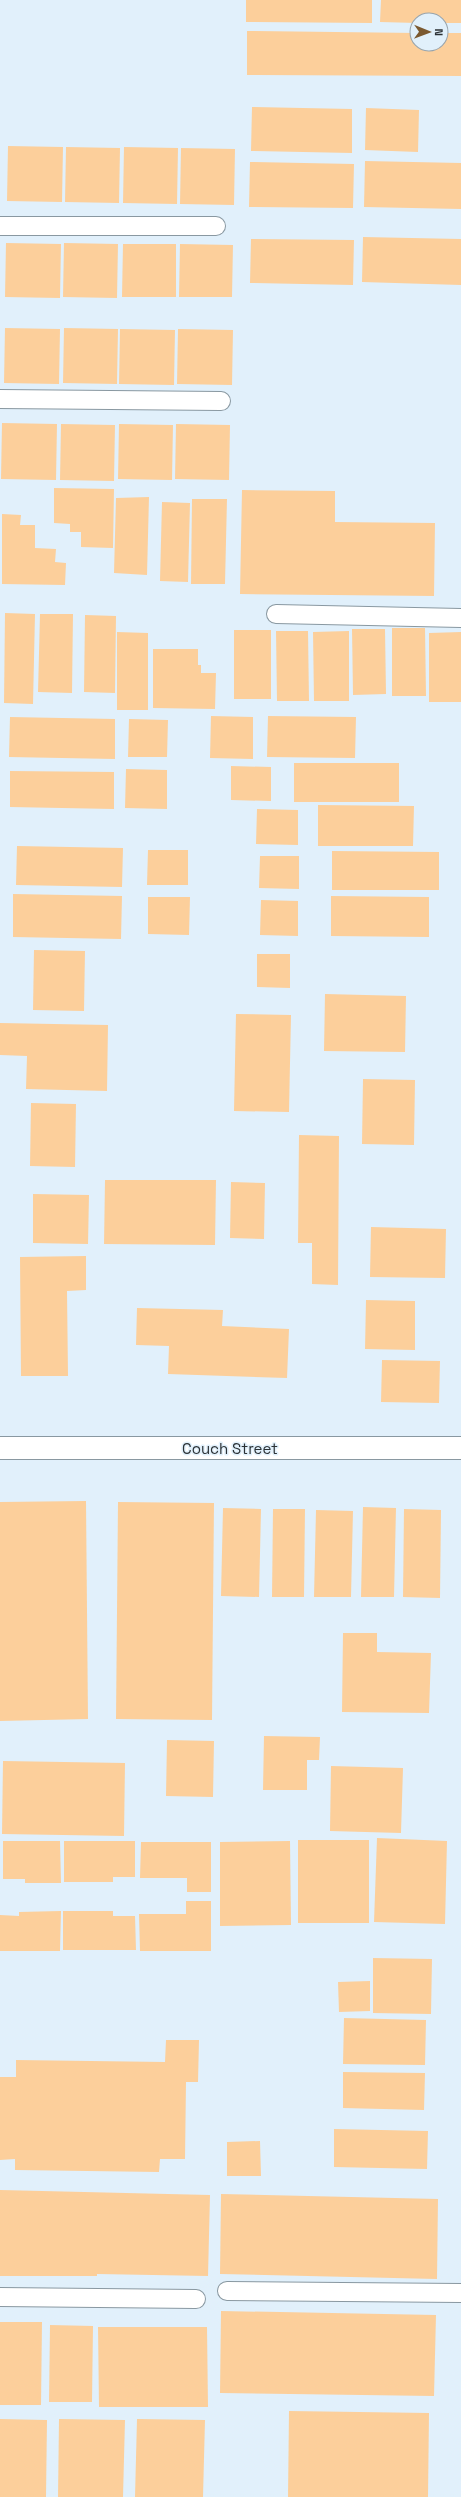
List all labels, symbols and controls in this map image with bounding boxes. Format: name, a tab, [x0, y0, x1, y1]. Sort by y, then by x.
north arrow	[409, 12, 449, 52]
text: N	[432, 28, 446, 36]
street label: Couch Street	[182, 1439, 278, 1458]

